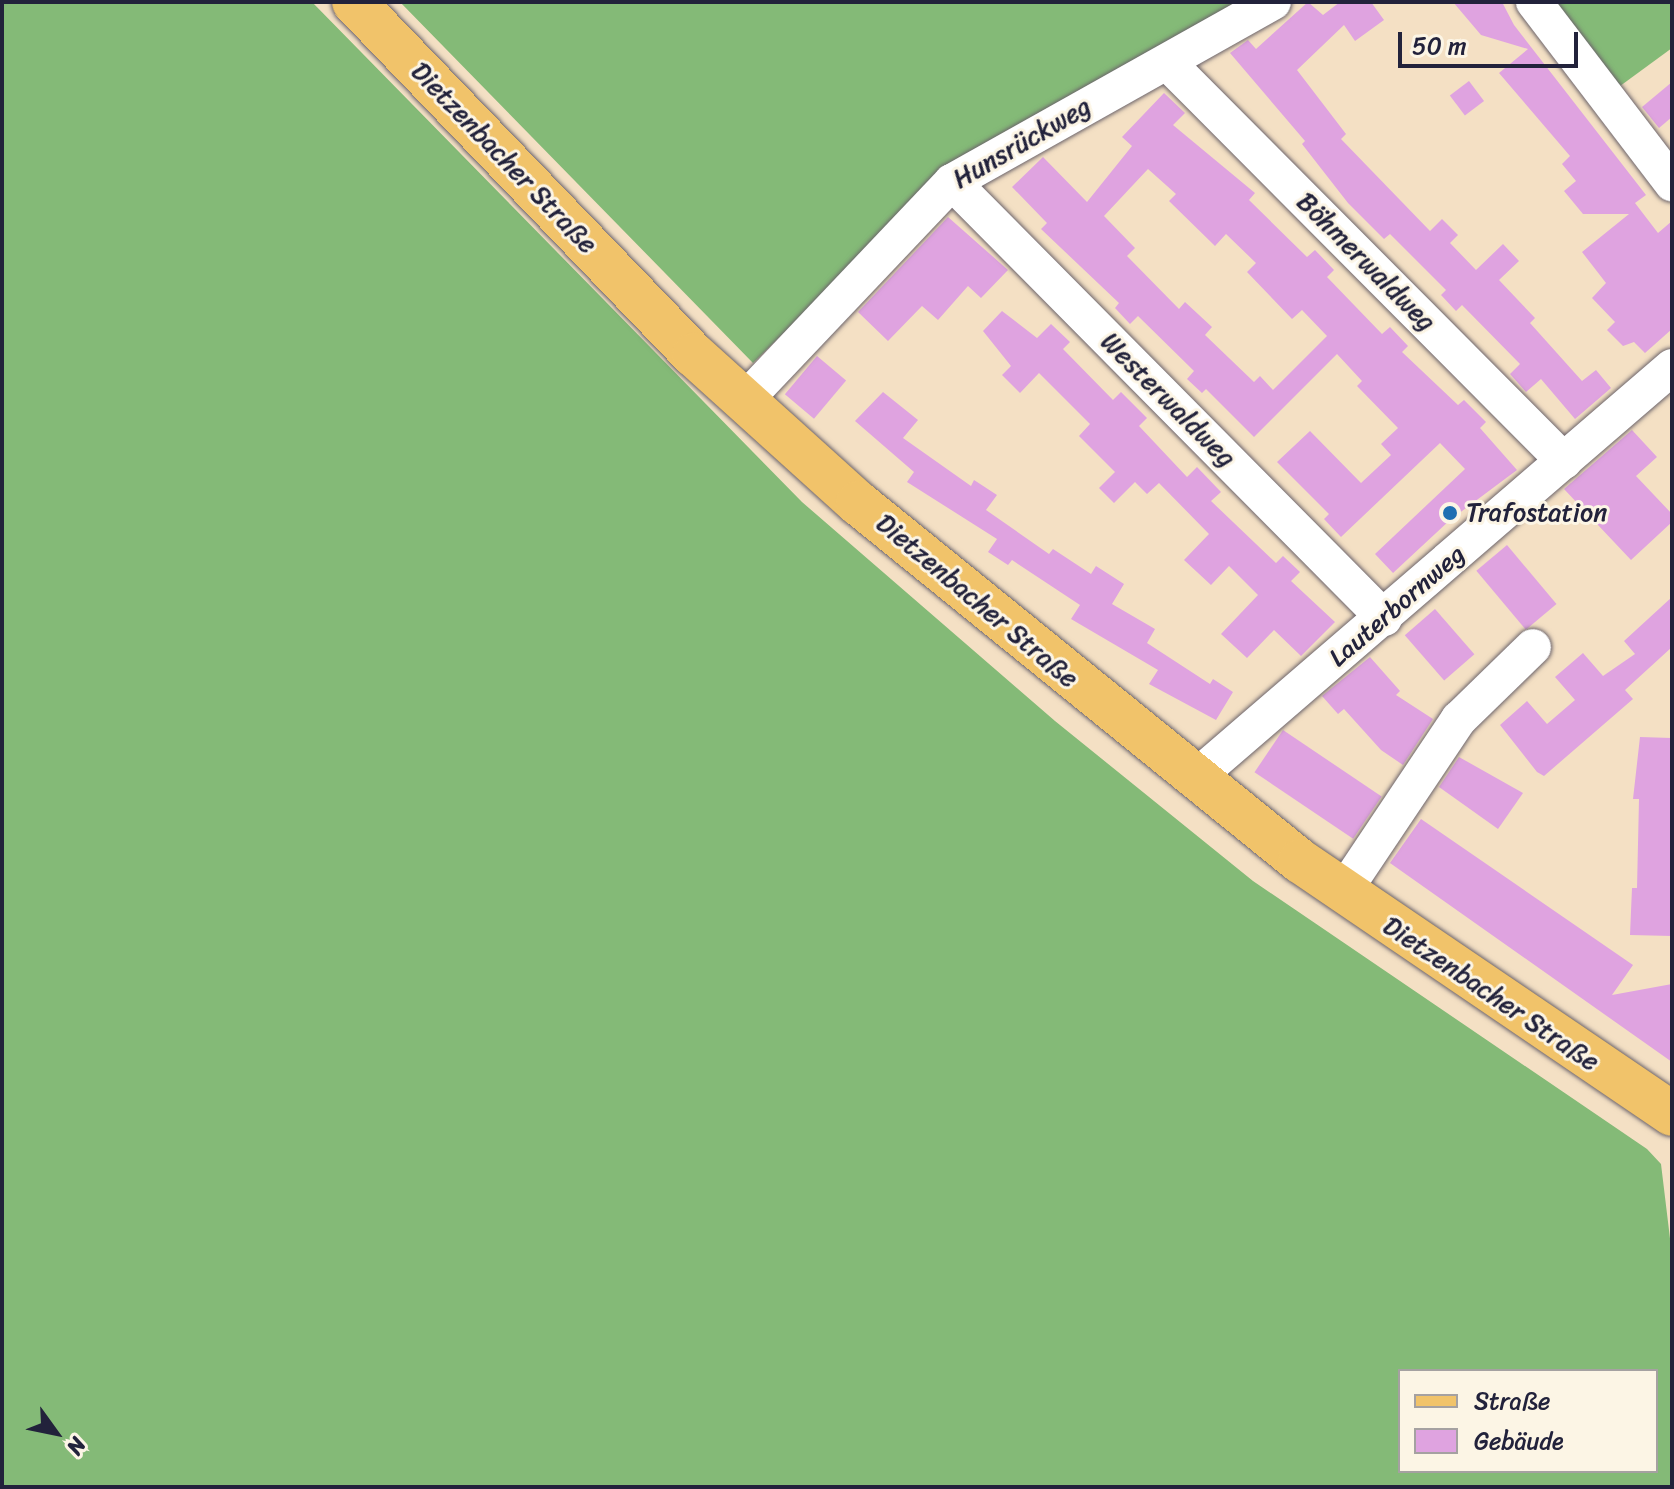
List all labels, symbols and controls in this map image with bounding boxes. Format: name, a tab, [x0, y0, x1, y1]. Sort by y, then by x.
scale bar	[1402, 16, 1582, 66]
text: 50 m	[1412, 25, 1467, 67]
street label: Dietzenbacher Straße	[405, 56, 603, 260]
street label: Hunsrückweg	[947, 91, 1097, 195]
street label: Böhmerwaldweg	[1290, 186, 1442, 338]
street label: Westerwaldweg	[1094, 326, 1242, 474]
place label: Trafostation	[1466, 497, 1607, 529]
marker: Trafostation	[1441, 504, 1459, 522]
street label: Dietzenbacher Straße	[870, 507, 1084, 695]
street label: Lauterbornweg	[1323, 539, 1471, 673]
street label: Dietzenbacher Straße	[1377, 910, 1605, 1078]
legend	[1398, 1369, 1658, 1473]
text: Straße	[1474, 1380, 1550, 1422]
north arrow	[16, 1393, 96, 1473]
text: Gebäude	[1474, 1420, 1564, 1462]
text: N	[56, 1429, 97, 1463]

